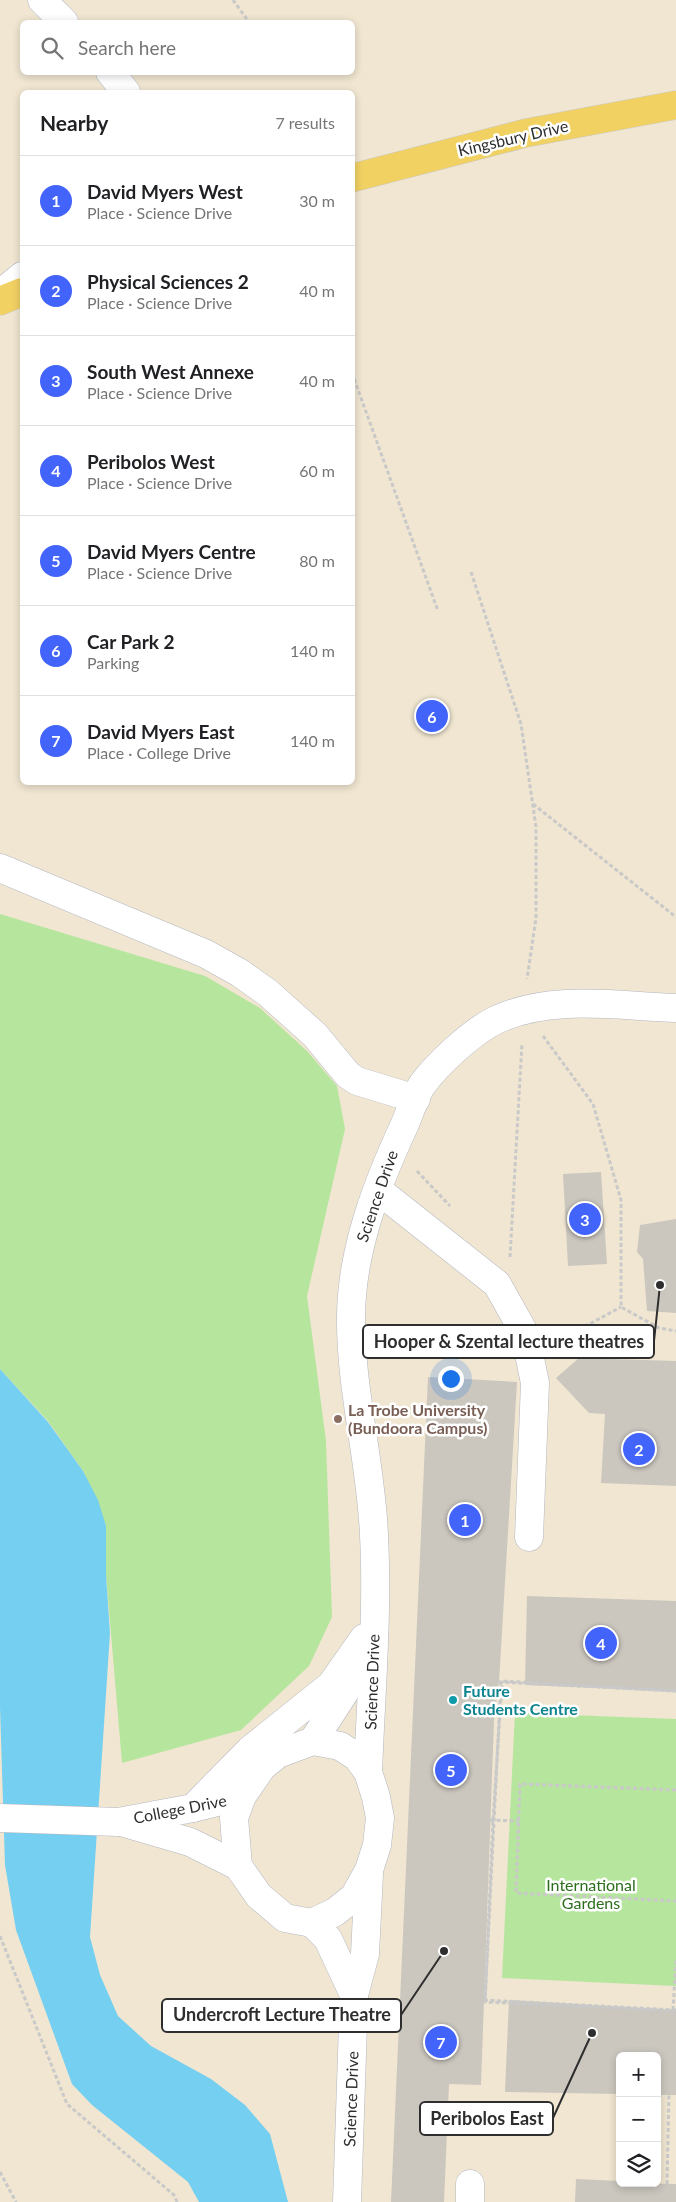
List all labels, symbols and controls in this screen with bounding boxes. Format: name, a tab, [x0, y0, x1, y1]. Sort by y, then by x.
search box	[20, 20, 355, 75]
icon: search	[38, 34, 66, 62]
text: Search here	[78, 36, 176, 59]
text: Nearby	[40, 110, 108, 135]
text: 7 results	[275, 113, 335, 132]
street label: Kingsbury Drive	[456, 116, 570, 159]
text: David Myers West	[87, 180, 243, 203]
text: 1	[51, 191, 61, 210]
text: 30 m	[299, 191, 335, 210]
text: Place · Science Drive	[87, 203, 232, 222]
text: Physical Sciences 2	[87, 270, 249, 293]
text: 2	[51, 281, 61, 300]
text: 40 m	[299, 281, 335, 300]
text: Place · Science Drive	[87, 293, 232, 312]
text: South West Annexe	[87, 360, 254, 383]
text: 3	[51, 371, 61, 390]
text: 40 m	[299, 371, 335, 390]
text: Place · Science Drive	[87, 383, 232, 402]
text: Peribolos West	[87, 450, 215, 473]
text: 4	[51, 461, 61, 480]
text: 60 m	[299, 461, 335, 480]
text: Place · Science Drive	[87, 473, 232, 492]
text: David Myers Centre	[87, 540, 256, 563]
text: 5	[51, 551, 61, 570]
text: 80 m	[299, 551, 335, 570]
text: Place · Science Drive	[87, 563, 232, 582]
text: Car Park 2	[87, 630, 175, 653]
text: 6	[51, 641, 61, 660]
text: 140 m	[290, 641, 335, 660]
text: Parking	[87, 653, 139, 672]
pin: 6	[416, 697, 448, 735]
text: David Myers East	[87, 720, 234, 743]
text: 7	[51, 731, 61, 750]
text: 140 m	[290, 731, 335, 750]
text: Place · College Drive	[87, 743, 231, 762]
street label: Science Drive	[352, 1148, 401, 1244]
pin: 3	[569, 1200, 601, 1238]
callout: Hooper & Szental lecture theatres	[363, 1325, 654, 1358]
text: Hooper & Szental lecture theatres	[374, 1330, 644, 1352]
your location	[438, 1366, 464, 1392]
place label: La Trobe University (Bundoora Campus)	[348, 1400, 487, 1437]
marker: La Trobe University (Bundoora Campus)	[332, 1413, 344, 1425]
pin: 2	[623, 1430, 655, 1468]
pin: 1	[449, 1501, 481, 1539]
pin: 4	[585, 1624, 617, 1662]
street label: Science Drive	[360, 1634, 383, 1730]
place label: Future Students Centre	[463, 1681, 578, 1718]
marker: Future Students Centre	[447, 1694, 459, 1706]
pin: 5	[435, 1751, 467, 1789]
street label: College Drive	[132, 1790, 228, 1827]
park label: International Gardens	[546, 1875, 636, 1912]
callout: Undercroft Lecture Theatre	[162, 1999, 401, 2032]
text: Undercroft Lecture Theatre	[173, 2003, 391, 2025]
pin: 7	[425, 2023, 457, 2061]
street label: Science Drive	[339, 2051, 362, 2147]
map controls	[616, 2052, 661, 2187]
button: +	[616, 2052, 661, 2097]
button: −	[616, 2097, 661, 2142]
callout: Peribolos East	[420, 2102, 553, 2135]
text: Peribolos East	[430, 2107, 544, 2129]
button: layers	[616, 2142, 661, 2187]

